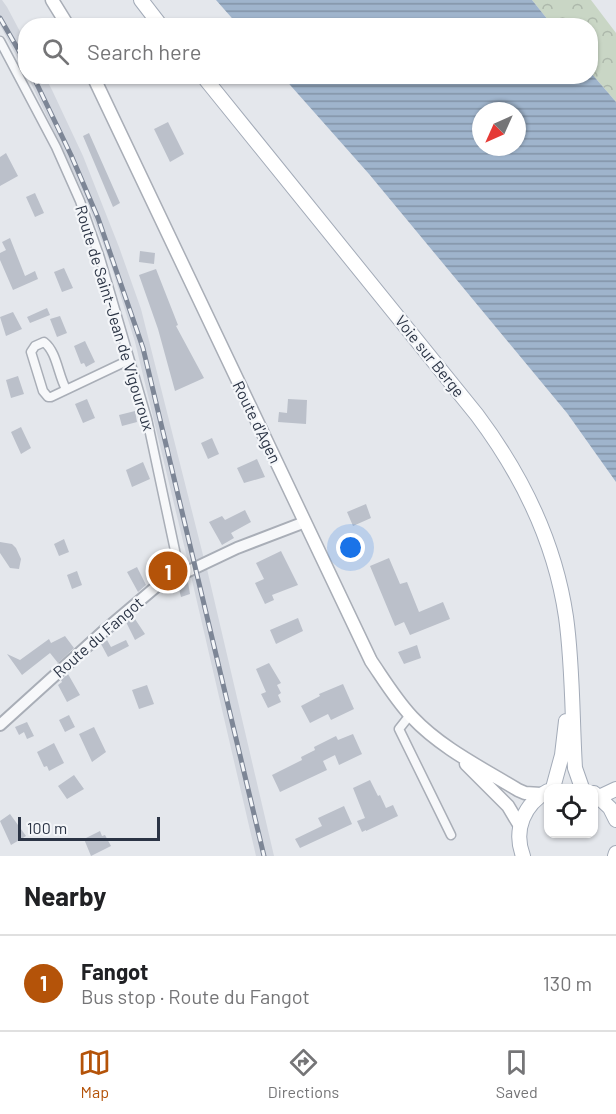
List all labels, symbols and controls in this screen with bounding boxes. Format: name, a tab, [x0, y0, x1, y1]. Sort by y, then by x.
search box	[18, 18, 598, 84]
icon: search	[39, 35, 72, 68]
text: Search here	[87, 38, 201, 64]
north arrow	[472, 102, 526, 156]
street label: Route de Saint-Jean de Vigouroux	[72, 203, 159, 433]
street label: Voie sur Berge	[392, 311, 469, 400]
street label: Route d'Agen	[229, 377, 286, 466]
your location	[336, 533, 365, 562]
pin: 1	[148, 548, 188, 594]
street label: Route du Fangot	[49, 592, 147, 681]
map controls	[544, 784, 598, 838]
button: locate	[544, 784, 598, 838]
scale bar	[18, 814, 160, 842]
text: 100 m	[27, 818, 67, 837]
text: Nearby	[24, 880, 106, 911]
text: Fangot	[81, 958, 148, 984]
text: 1	[40, 971, 47, 995]
text: 130 m	[543, 971, 592, 995]
text: Bus stop · Route du Fangot	[81, 984, 310, 1008]
tab: Map	[78, 1046, 111, 1101]
tab: Directions	[268, 1046, 339, 1101]
tab: Saved	[496, 1046, 538, 1101]

